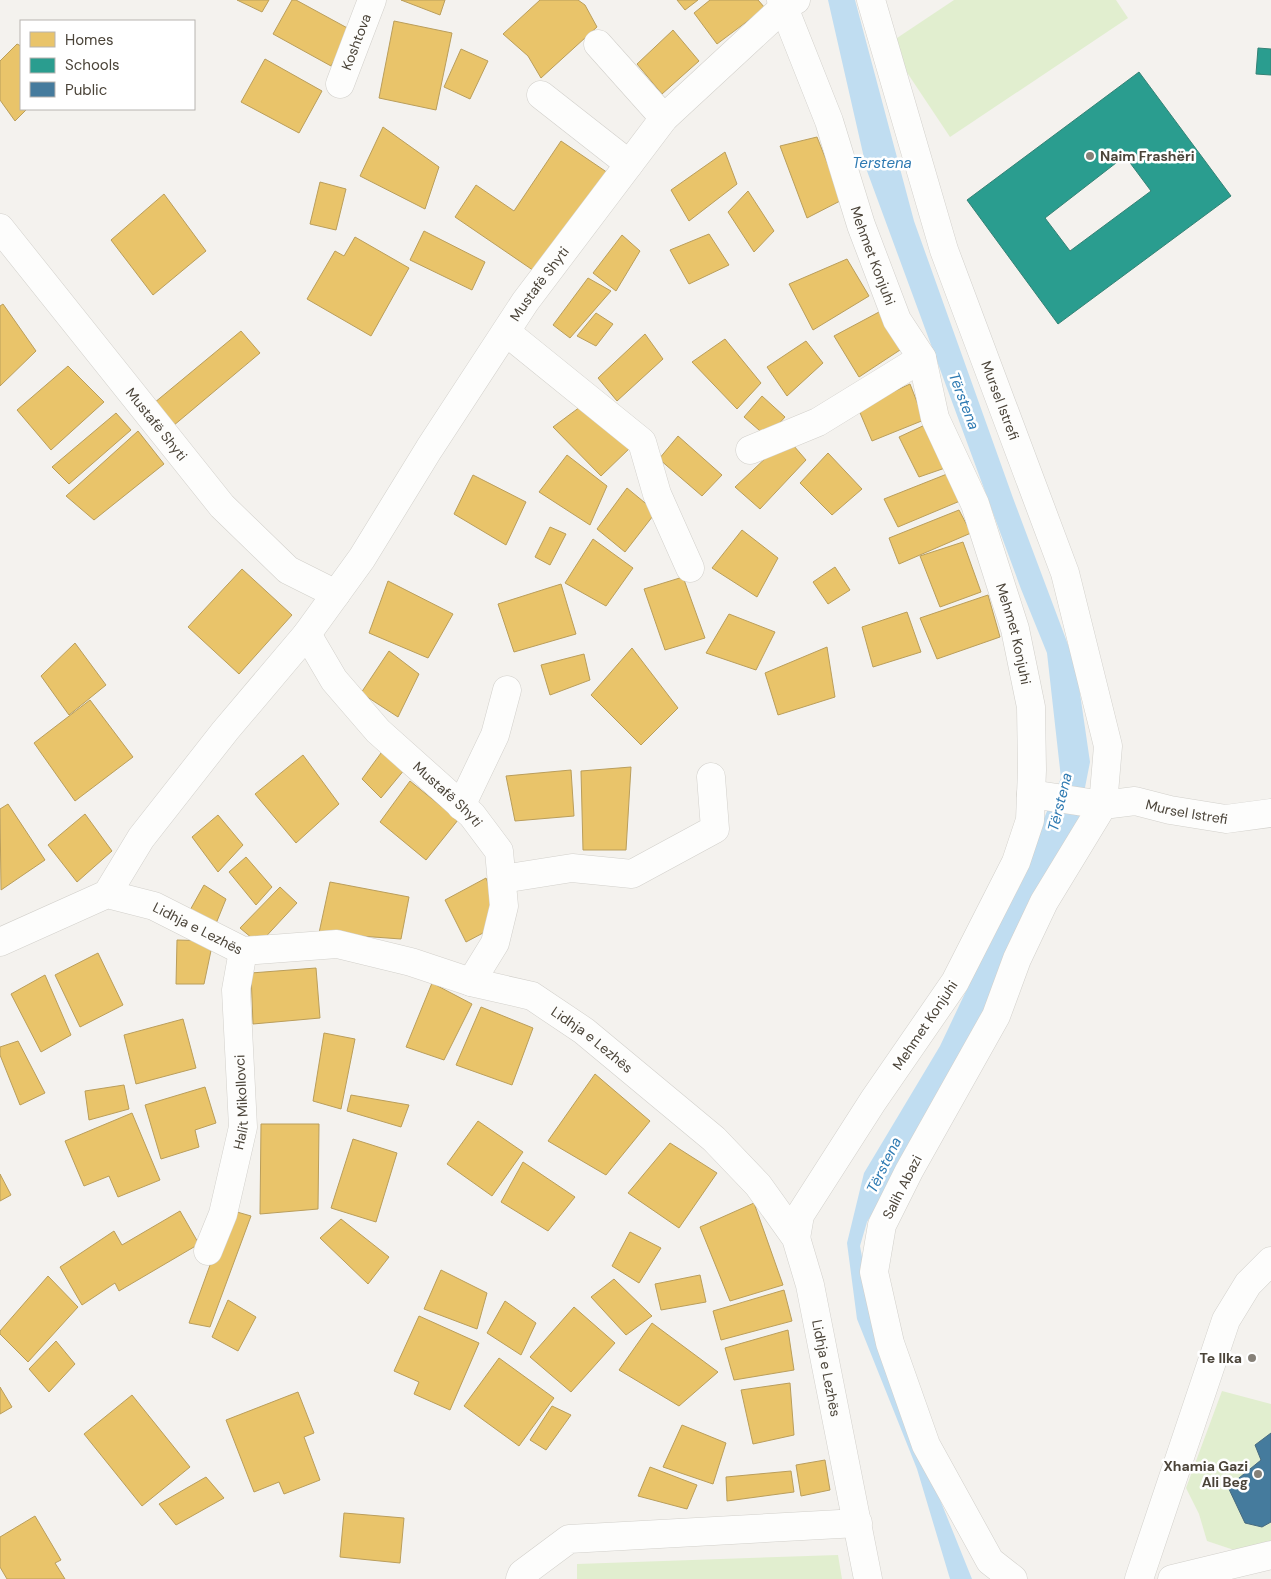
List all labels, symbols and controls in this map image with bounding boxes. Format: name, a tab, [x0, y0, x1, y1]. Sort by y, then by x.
street label: Koshtova	[337, 11, 375, 73]
legend	[20, 20, 195, 110]
text: Homes	[65, 30, 114, 50]
text: Schools	[65, 55, 120, 75]
text: Public	[65, 80, 107, 100]
place label: Naim Frashëri	[1100, 147, 1195, 165]
marker: Naim Frashëri	[1084, 150, 1096, 162]
water label: Terstena	[852, 153, 912, 173]
street label: Mehmet Konjuhi	[847, 204, 900, 308]
street label: Mustafë Shyti	[506, 243, 573, 325]
street label: Mursel Istrefi	[977, 358, 1023, 443]
water label: Tërstena	[944, 369, 984, 433]
street label: Mustafë Shyti	[122, 384, 191, 464]
street label: Mehmet Konjuhi	[992, 581, 1035, 686]
street label: Mustafë Shyti	[409, 758, 487, 830]
water label: Tërstena	[1043, 770, 1077, 834]
street label: Mursel Istrefi	[1144, 795, 1229, 828]
street label: Lidhja e Lezhës	[150, 898, 246, 958]
street label: Mehmet Konjuhi	[888, 977, 962, 1073]
street label: Lidhja e Lezhës	[548, 1002, 637, 1077]
street label: Halit Mikollovci	[229, 1054, 252, 1151]
water label: Tërstena	[862, 1134, 906, 1196]
street label: Salih Abazi	[878, 1152, 926, 1222]
street label: Lidhja e Lezhës	[808, 1318, 845, 1418]
place label: Te Ilka	[1200, 1349, 1242, 1367]
marker: Te Ilka	[1246, 1352, 1258, 1364]
place label: Xhamia Gazi Ali Beg	[1163, 1457, 1248, 1491]
marker: Xhamia Gazi Ali Beg	[1252, 1468, 1264, 1480]

